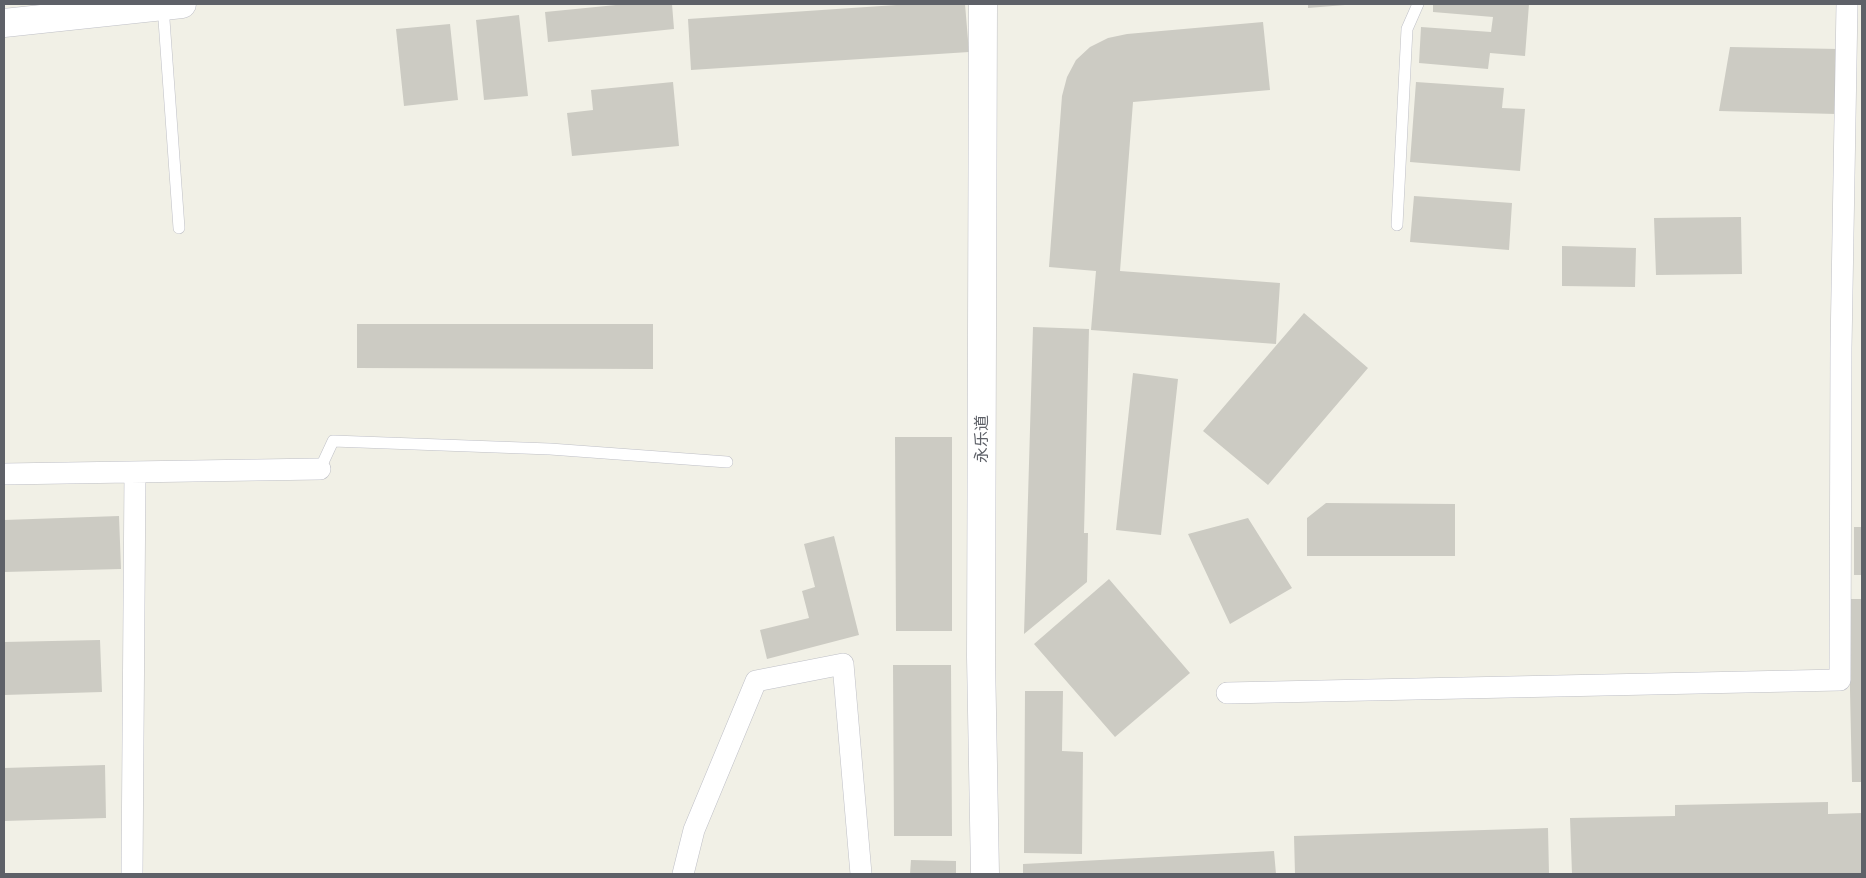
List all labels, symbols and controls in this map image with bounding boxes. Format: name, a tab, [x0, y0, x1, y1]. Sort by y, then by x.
street label: 永乐道	[972, 415, 992, 463]

